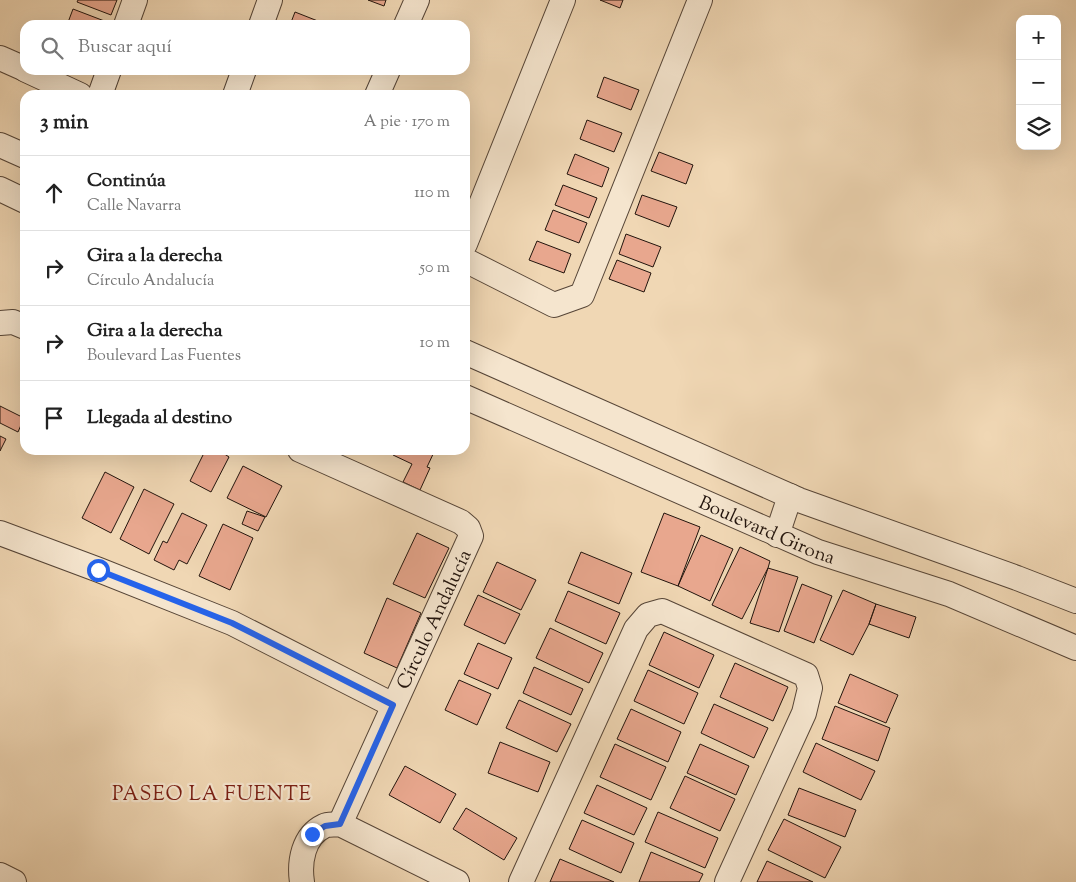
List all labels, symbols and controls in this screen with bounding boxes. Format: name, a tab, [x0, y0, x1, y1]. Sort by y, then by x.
map controls	[1016, 15, 1061, 150]
button: +	[1016, 15, 1061, 60]
search box	[20, 20, 470, 75]
icon: search	[38, 34, 66, 62]
text: Buscar aquí	[78, 34, 172, 61]
button: −	[1016, 60, 1061, 105]
button: layers	[1016, 105, 1061, 150]
text: 3 min	[40, 108, 89, 138]
text: A pie · 170 m	[364, 111, 450, 134]
text: Continúa	[87, 168, 166, 195]
icon: ahead	[40, 179, 68, 207]
text: 110 m	[414, 182, 450, 205]
text: Calle Navarra	[87, 195, 181, 218]
text: Gira a la derecha	[87, 243, 222, 270]
icon: right	[40, 254, 68, 282]
text: 50 m	[419, 257, 450, 280]
text: Círculo Andalucía	[87, 270, 214, 293]
text: Gira a la derecha	[87, 318, 222, 345]
icon: right	[40, 329, 68, 357]
text: 10 m	[420, 332, 450, 355]
text: Boulevard Las Fuentes	[87, 345, 241, 368]
icon: arrive	[40, 404, 68, 432]
text: Llegada al destino	[87, 405, 232, 432]
street label: Boulevard Girona	[694, 490, 838, 573]
street label: Círculo Andalucía	[391, 546, 480, 694]
route start	[87, 559, 110, 582]
district label: PASEO LA FUENTE	[112, 781, 312, 810]
route end	[301, 823, 324, 846]

